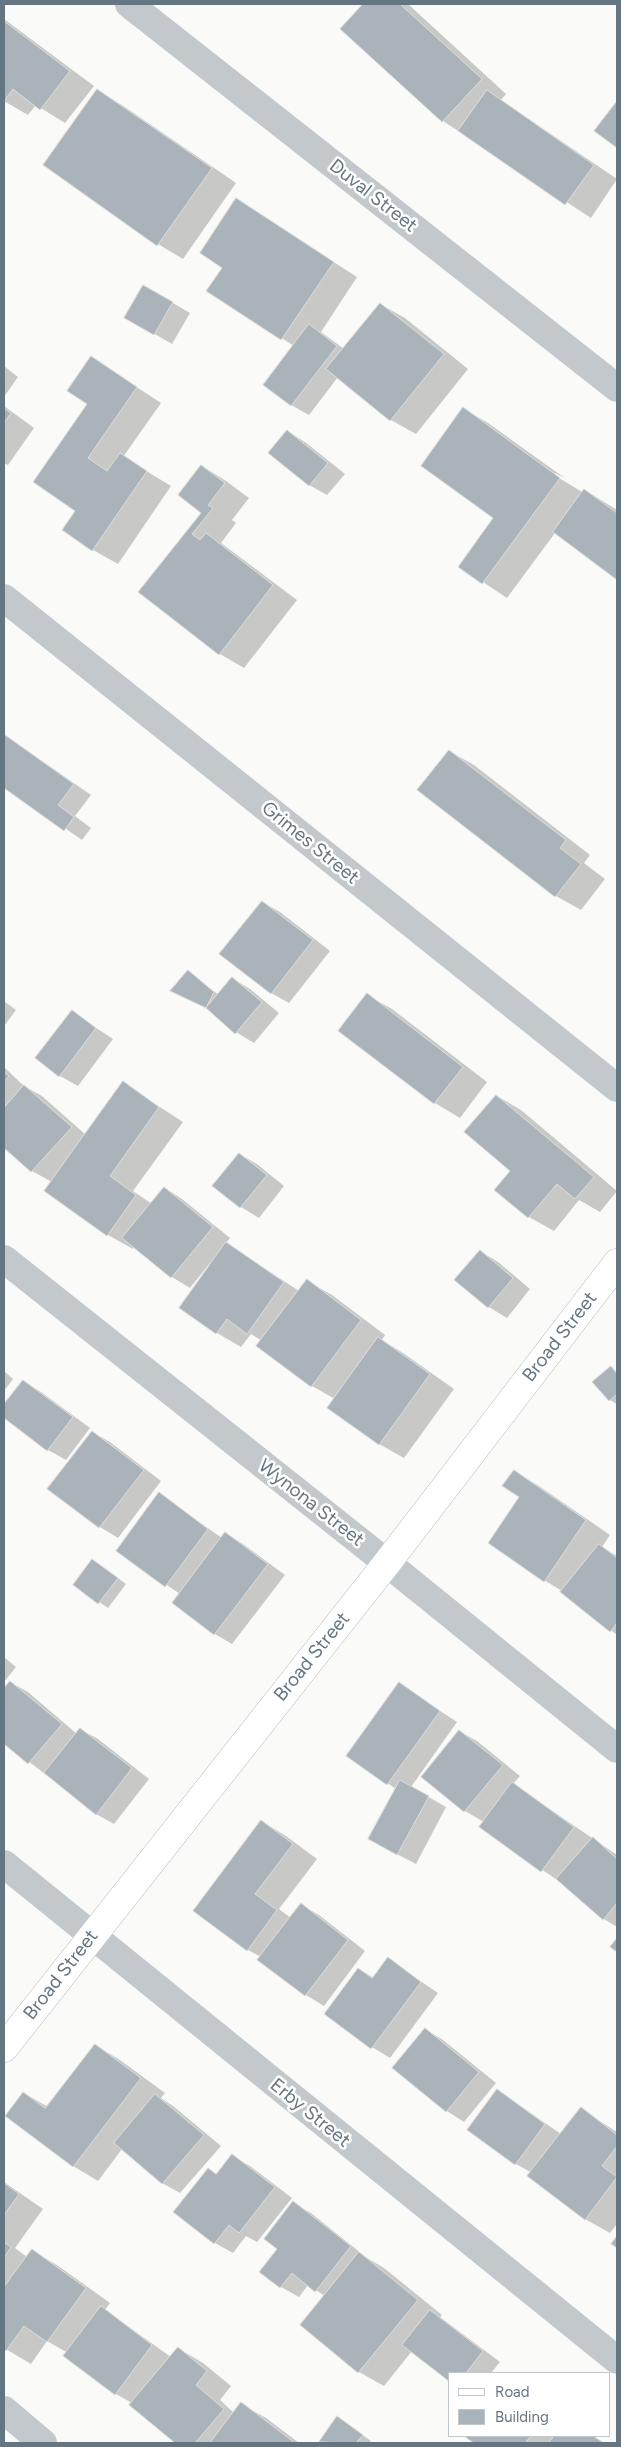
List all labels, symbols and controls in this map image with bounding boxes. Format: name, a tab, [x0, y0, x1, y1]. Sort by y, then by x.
street label: Duval Street	[325, 155, 421, 237]
street label: Grimes Street	[257, 797, 363, 889]
street label: Broad Street	[518, 1288, 602, 1386]
street label: Wynona Street	[254, 1455, 368, 1551]
street label: Broad Street	[269, 1608, 355, 1706]
street label: Broad Street	[19, 1926, 103, 2024]
street label: Erby Street	[265, 2074, 355, 2152]
legend	[448, 2372, 611, 2437]
text: Road	[495, 2383, 530, 2401]
text: Building	[495, 2408, 549, 2426]

